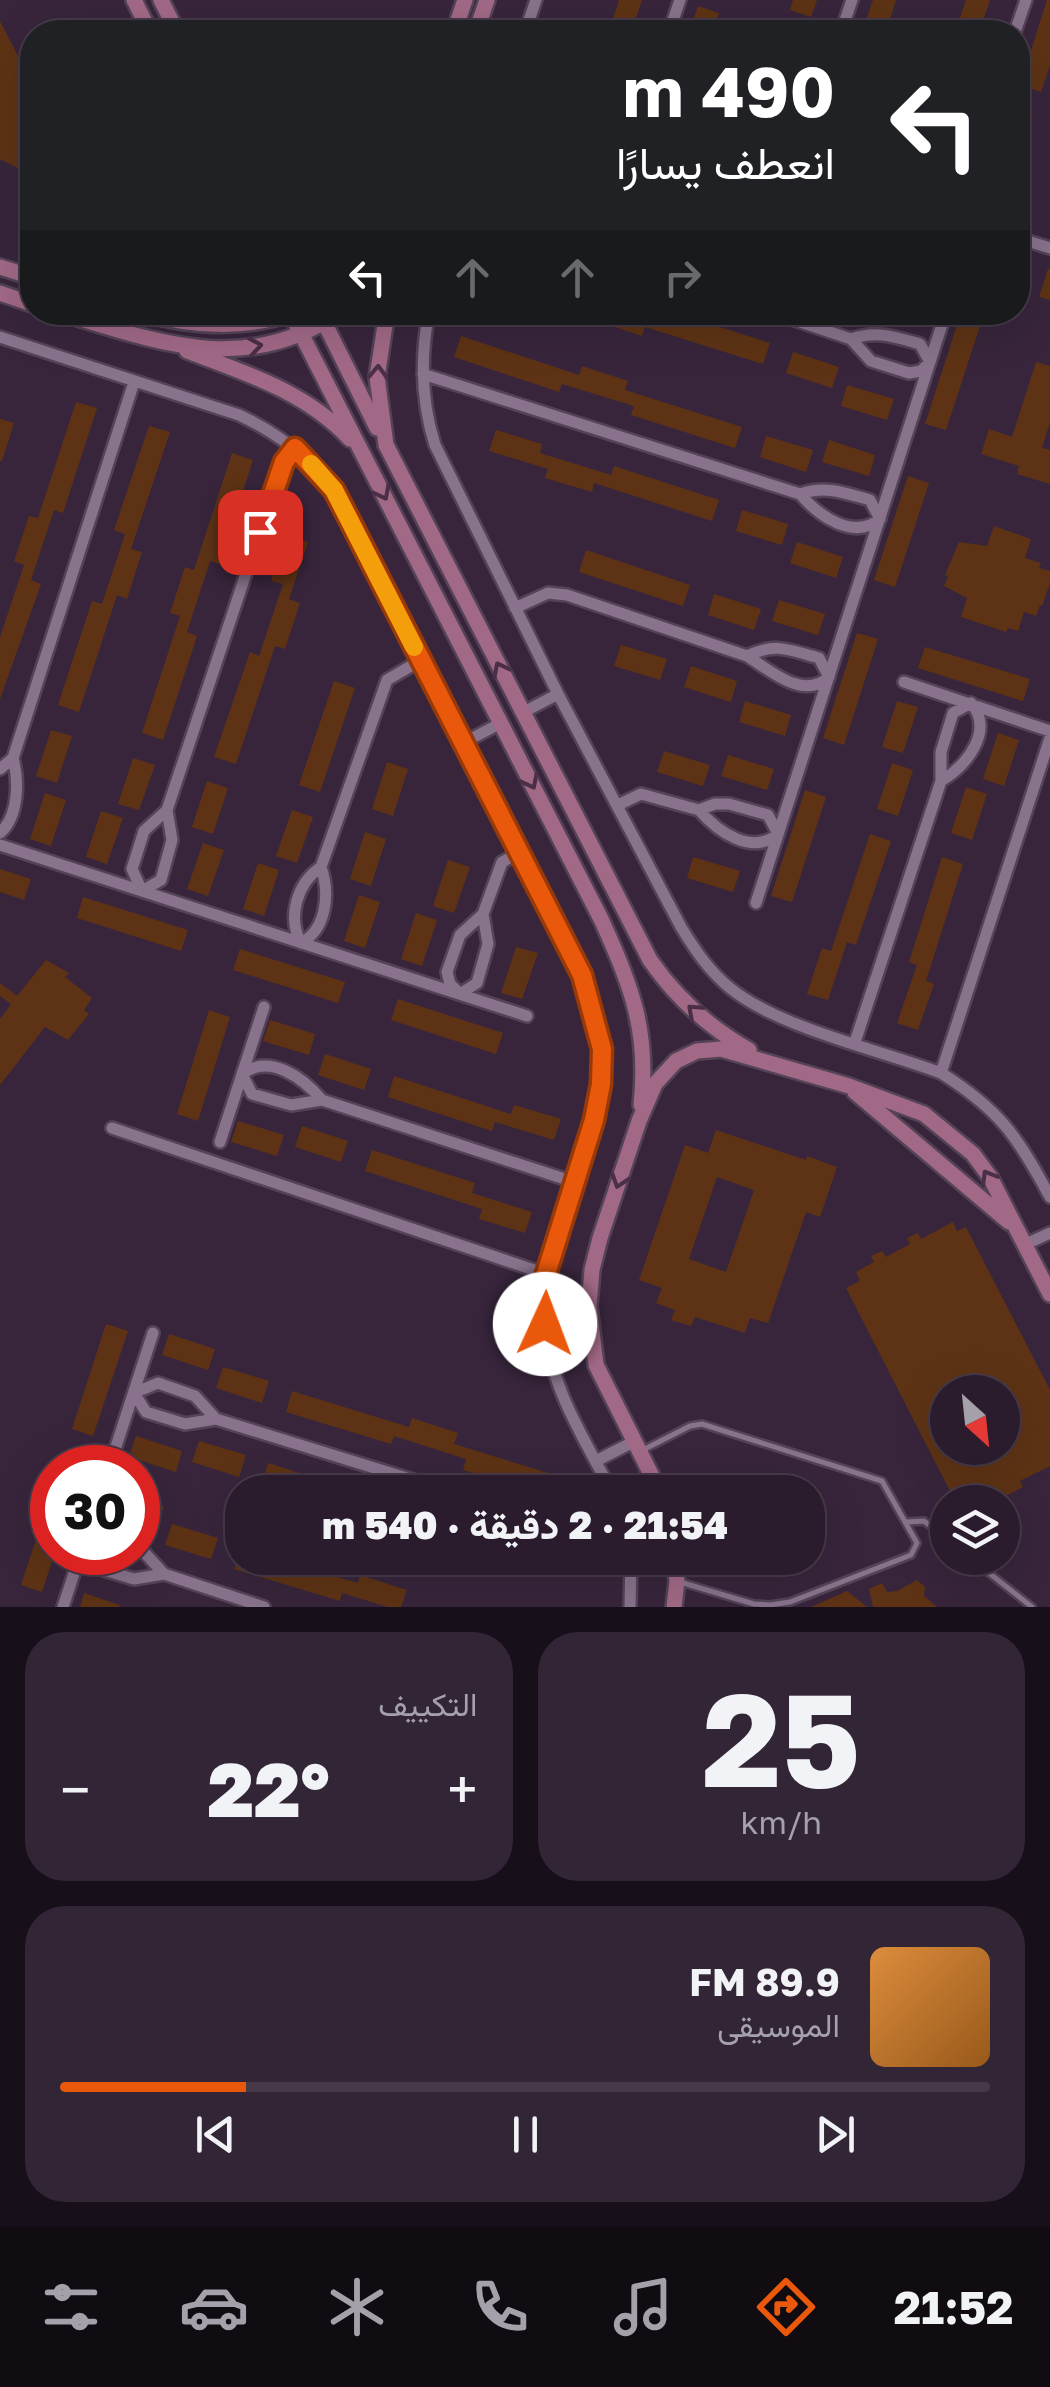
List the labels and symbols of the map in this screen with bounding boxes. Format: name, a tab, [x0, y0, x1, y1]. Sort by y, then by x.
one-way arrow	[247, 336, 263, 357]
one-way arrow	[368, 364, 389, 380]
one-way arrow	[371, 482, 390, 500]
pin	[218, 490, 303, 575]
one-way arrow	[492, 661, 512, 679]
one-way arrow	[519, 772, 539, 790]
one-way arrow	[687, 1005, 706, 1023]
one-way arrow	[981, 1170, 1000, 1188]
one-way arrow	[610, 1172, 631, 1189]
position arrow	[493, 1272, 597, 1376]
north arrow	[930, 1375, 1020, 1465]
speed limit sign: 30	[30, 1445, 160, 1575]

